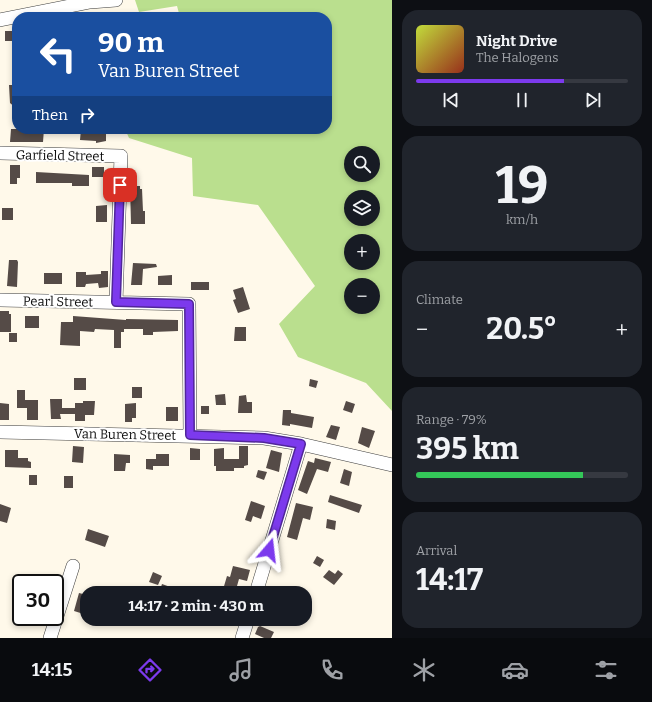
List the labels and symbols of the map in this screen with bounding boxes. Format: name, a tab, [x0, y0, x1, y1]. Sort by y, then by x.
street label: Garfield Street	[16, 147, 105, 164]
pin	[103, 168, 137, 202]
street label: Pearl Street	[23, 293, 94, 310]
street label: Van Buren Street	[74, 426, 176, 443]
position arrow	[248, 529, 290, 571]
speed limit sign: 30	[12, 574, 64, 626]

